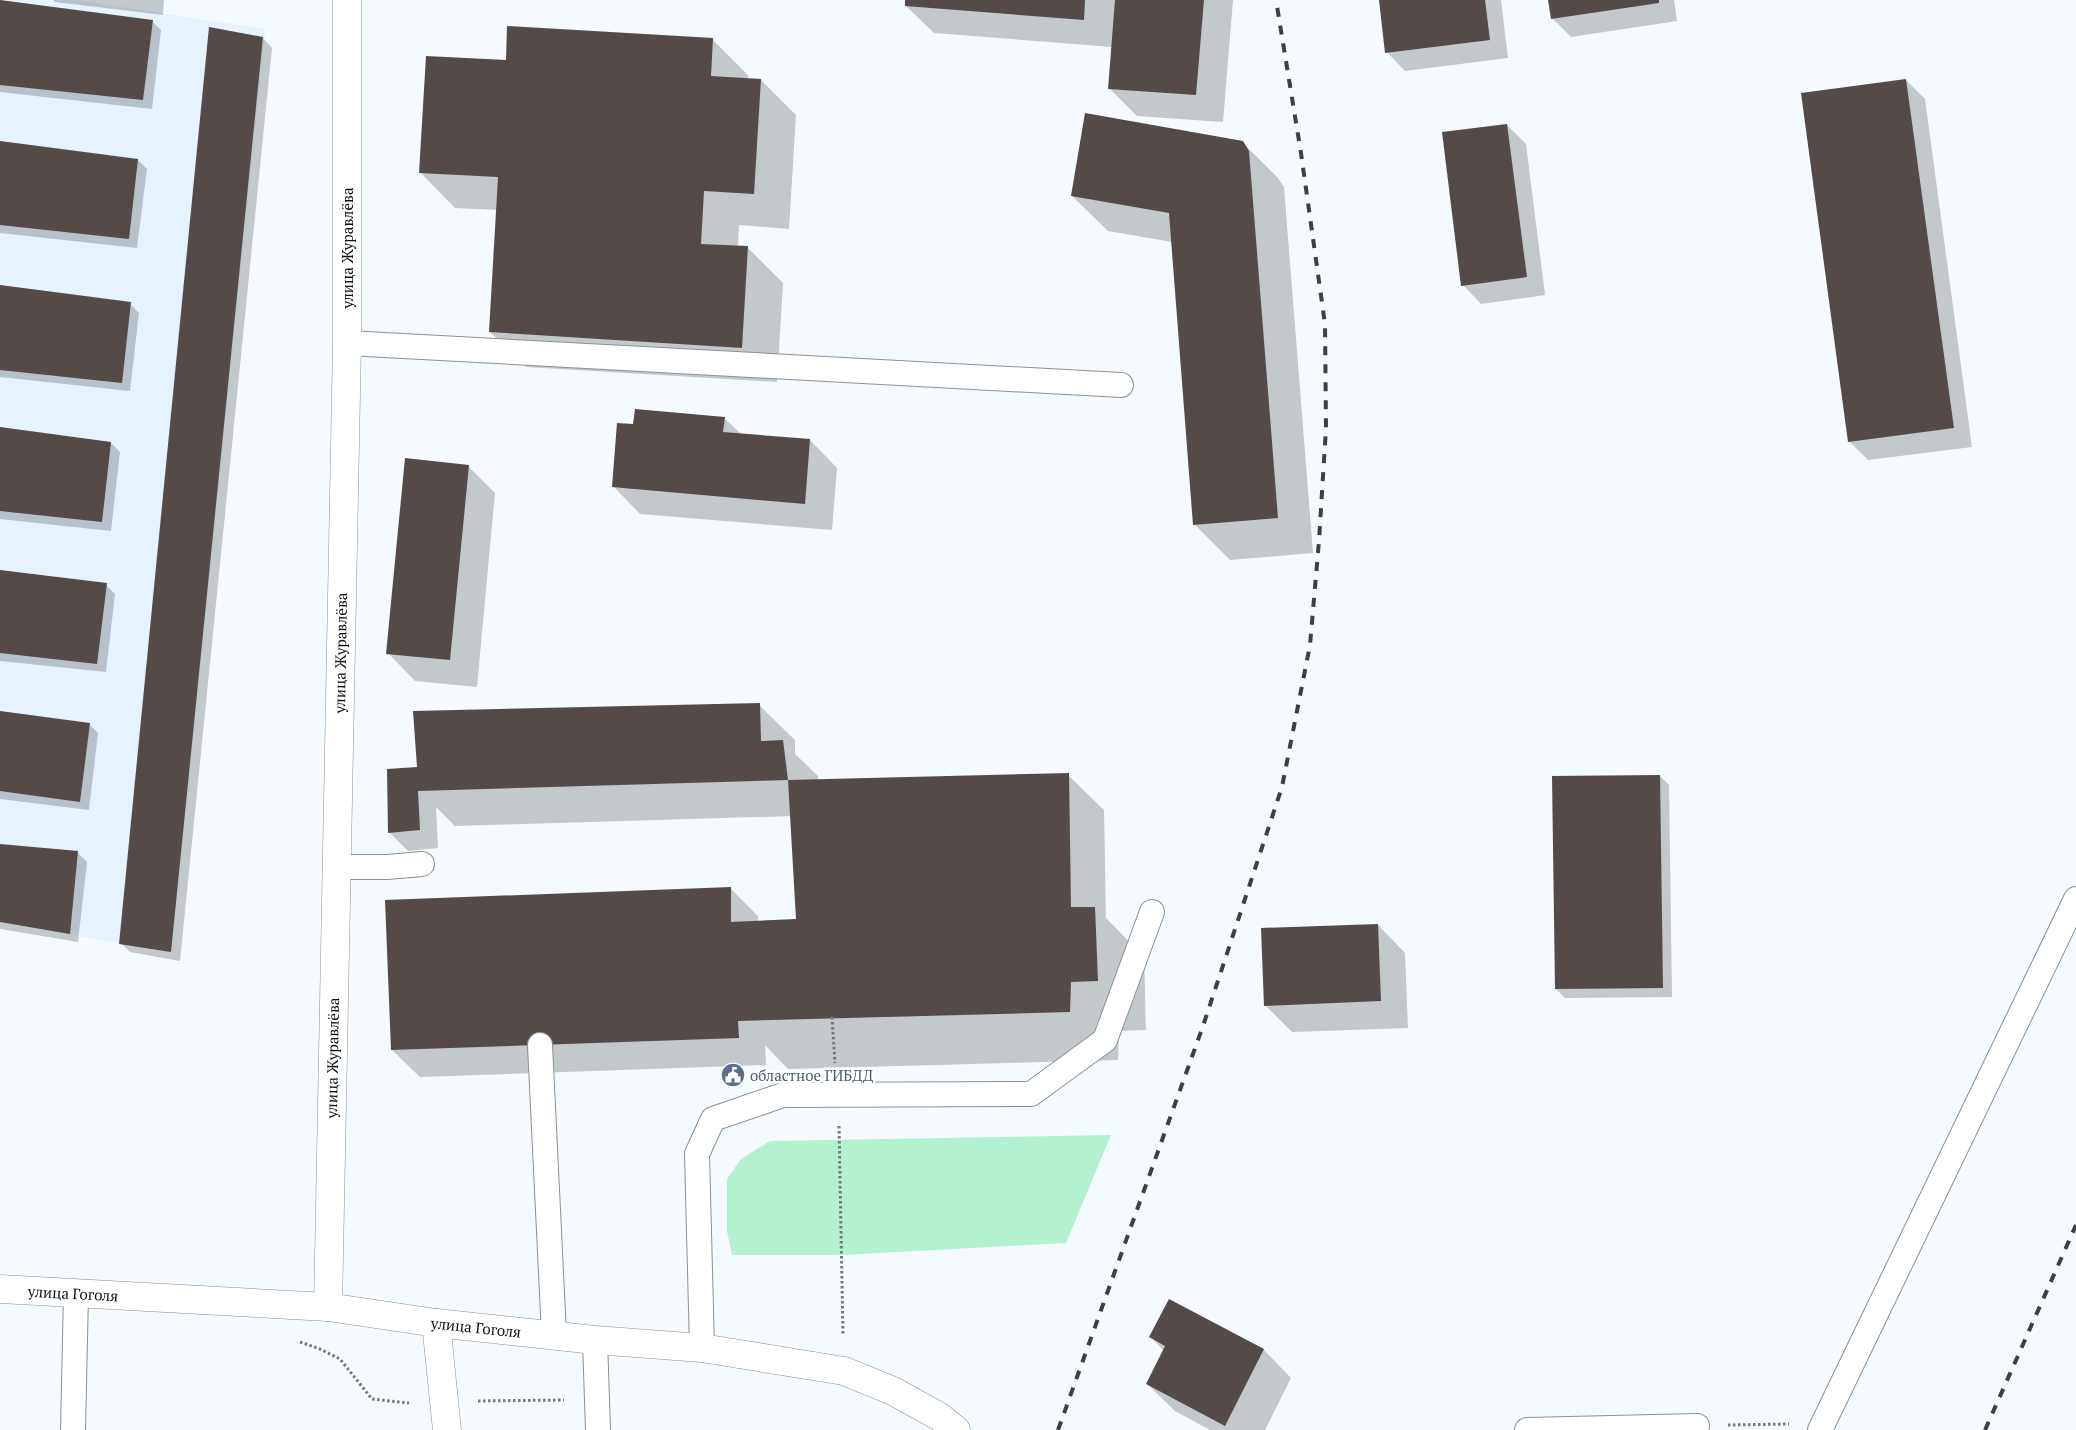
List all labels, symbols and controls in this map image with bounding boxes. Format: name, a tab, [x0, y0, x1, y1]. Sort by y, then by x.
street label: улица Журавлёва	[337, 187, 357, 310]
street label: улица Журавлёва	[329, 592, 351, 715]
street label: улица Журавлёва	[321, 997, 343, 1120]
public building icon: областное ГИБДД	[720, 1062, 746, 1088]
place label: областное ГИБДД	[750, 1065, 874, 1085]
street label: улица Гоголя	[26, 1281, 119, 1305]
street label: улица Гоголя	[429, 1312, 522, 1342]

